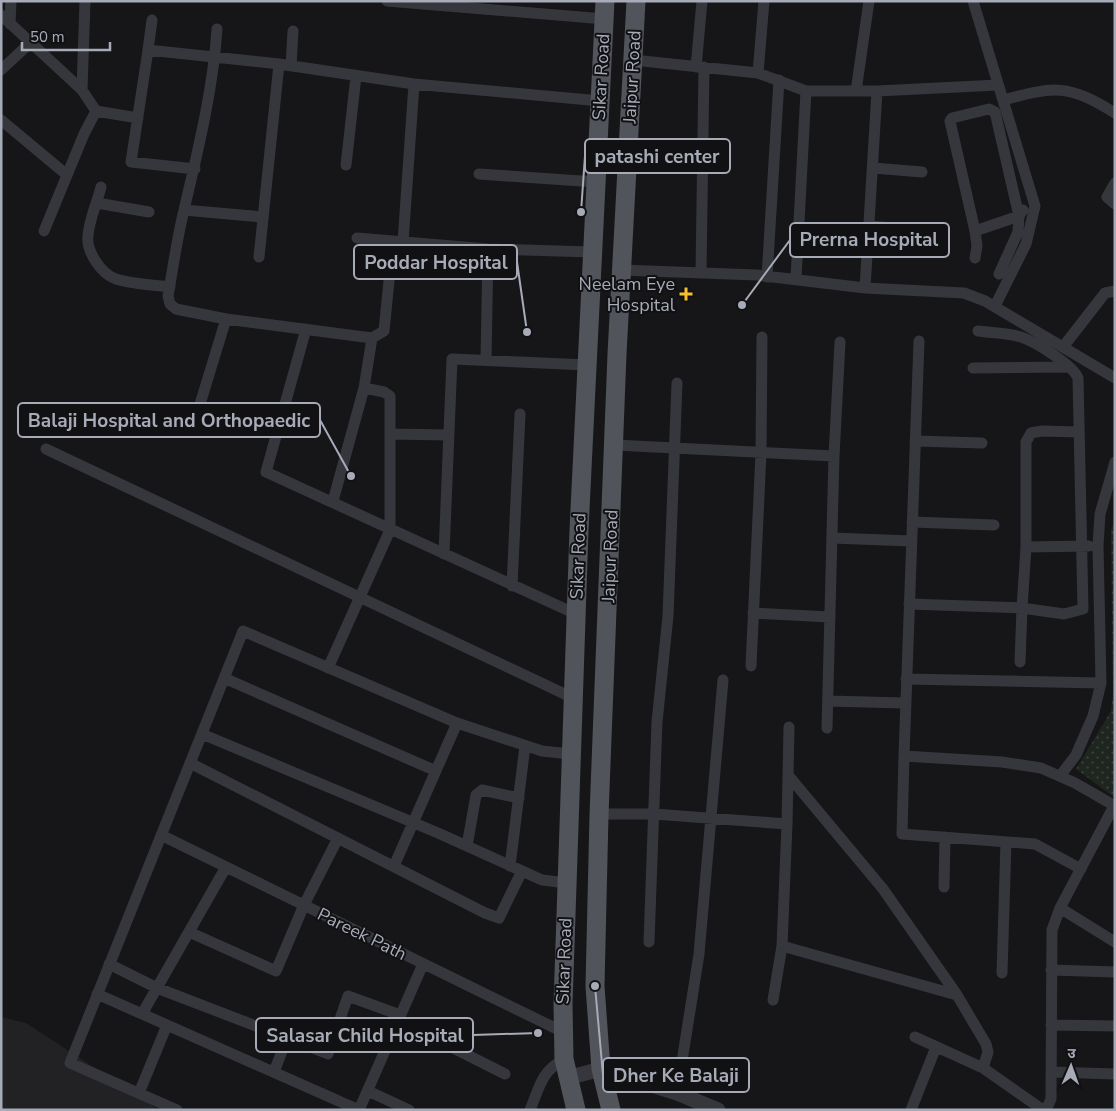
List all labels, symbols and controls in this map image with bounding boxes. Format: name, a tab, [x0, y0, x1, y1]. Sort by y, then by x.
scale bar	[22, 20, 110, 52]
text: 50 m	[30, 27, 65, 47]
street label: Jaipur Road	[618, 30, 646, 125]
street label: Sikar Road	[587, 33, 615, 121]
callout: patashi center	[585, 139, 730, 173]
text: patashi center	[595, 144, 720, 170]
callout: Prerna Hospital	[790, 223, 949, 257]
text: Prerna Hospital	[800, 227, 938, 253]
callout: Poddar Hospital	[354, 245, 517, 279]
text: Poddar Hospital	[364, 250, 508, 276]
place label: Neelam Eye Hospital	[579, 272, 676, 317]
marker: Neelam Eye Hospital	[679, 287, 693, 301]
callout: Balaji Hospital and Orthopaedic	[18, 403, 320, 437]
text: Balaji Hospital and Orthopaedic	[28, 408, 310, 434]
street label: Jaipur Road	[596, 509, 624, 604]
street label: Sikar Road	[564, 512, 592, 600]
street label: Pareek Path	[313, 902, 411, 966]
street label: Sikar Road	[550, 917, 578, 1005]
callout: Salasar Child Hospital	[256, 1018, 473, 1052]
text: Salasar Child Hospital	[266, 1023, 464, 1049]
north arrow	[1046, 1041, 1096, 1091]
text: उ	[1067, 1044, 1077, 1063]
callout: Dher Ke Balaji	[603, 1058, 749, 1092]
text: Dher Ke Balaji	[613, 1063, 739, 1089]

